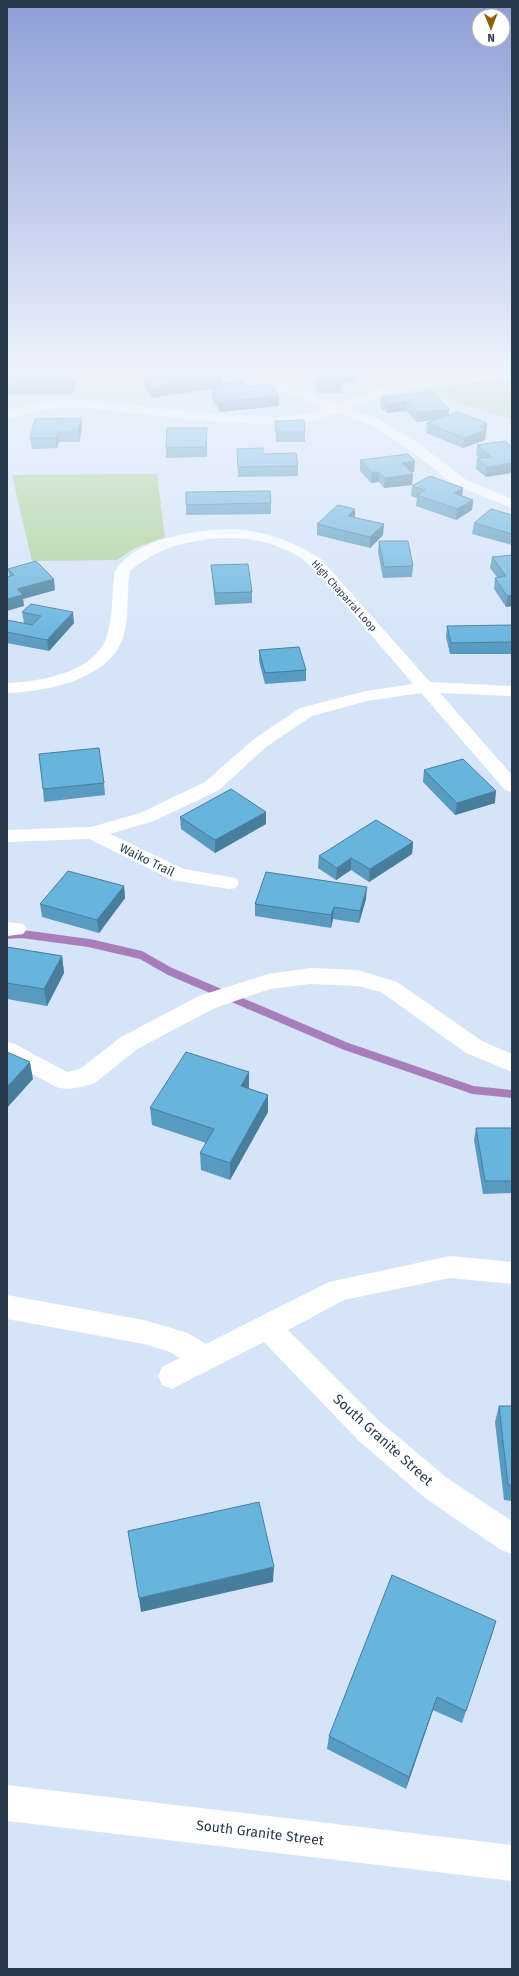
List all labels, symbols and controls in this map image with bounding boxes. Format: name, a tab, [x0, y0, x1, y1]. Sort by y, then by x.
north arrow	[471, 8, 511, 48]
text: N	[487, 31, 495, 44]
street label: High Chaparral Loop	[309, 558, 379, 634]
street label: Waiko Trail	[117, 841, 177, 879]
street label: South Granite Street	[330, 1391, 437, 1490]
street label: South Granite Street	[195, 1817, 326, 1849]

